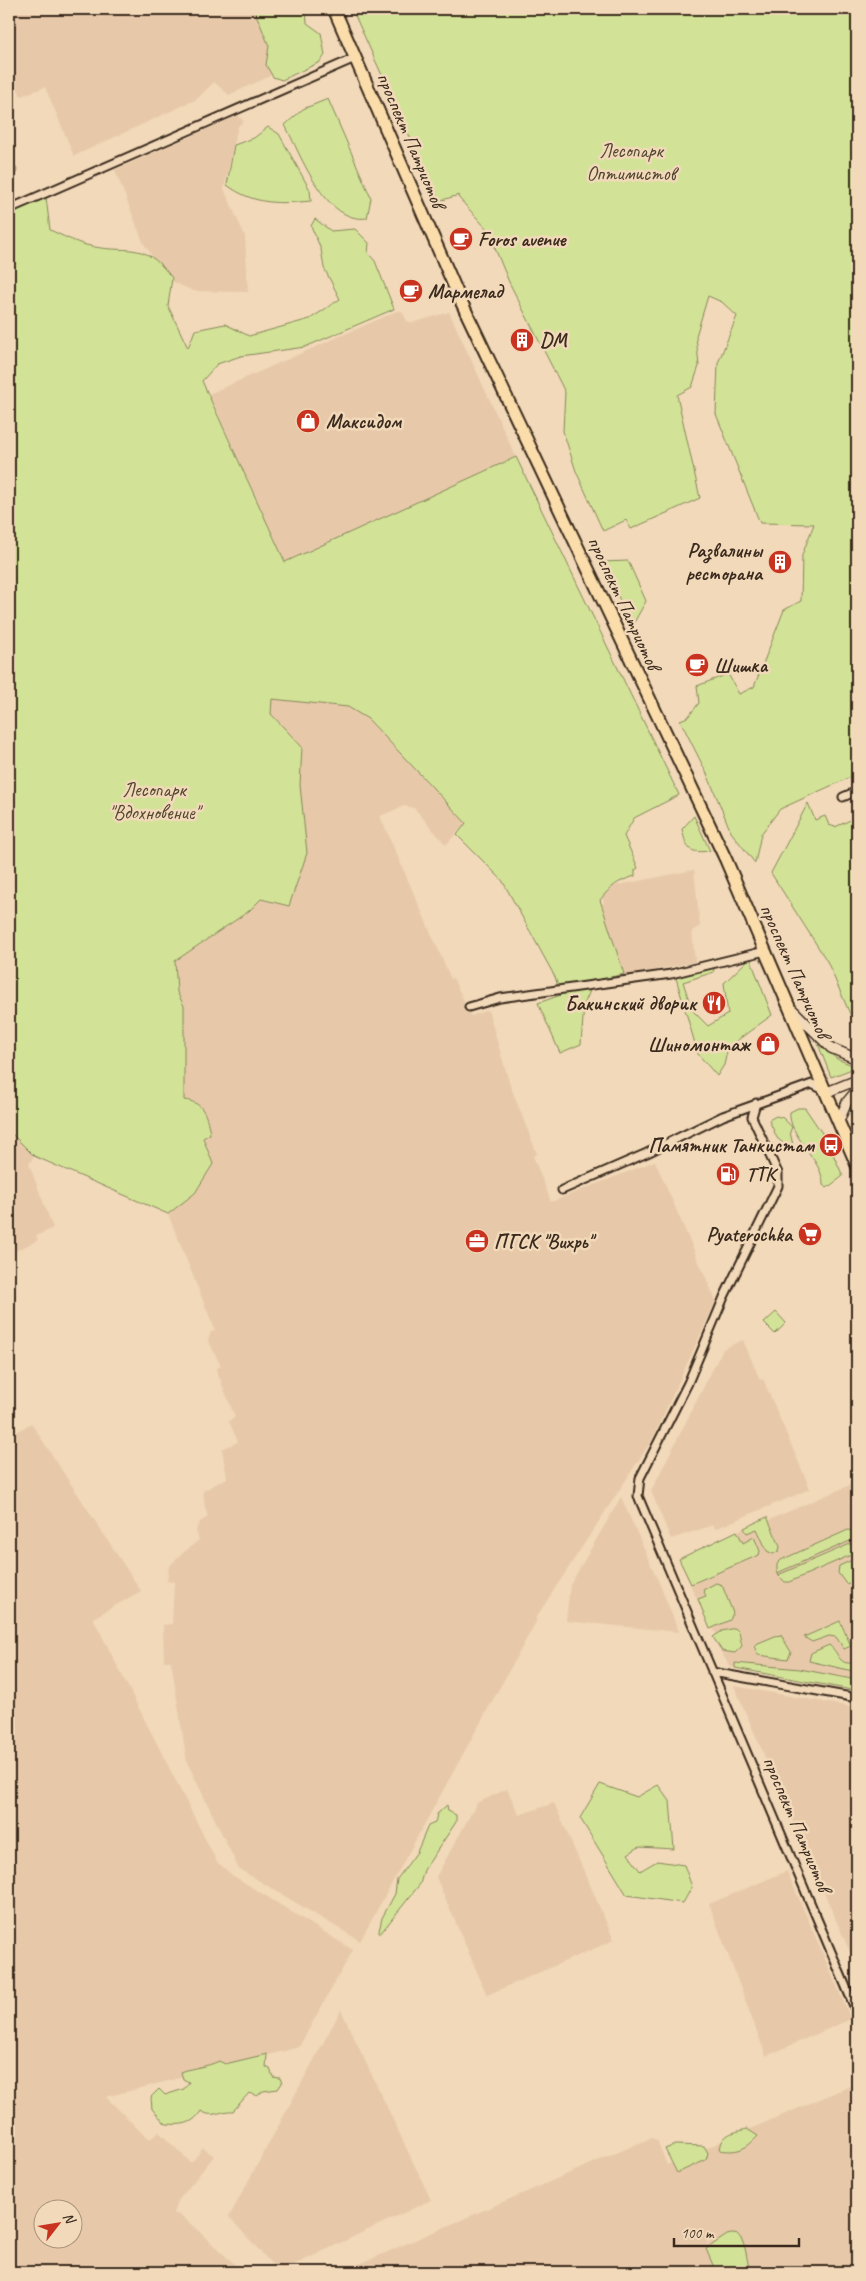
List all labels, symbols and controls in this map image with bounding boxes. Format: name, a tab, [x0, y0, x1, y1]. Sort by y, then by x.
street label: проспект Патриотов	[371, 69, 453, 216]
park label: Лесопарк Оптимистов	[586, 138, 679, 186]
cafe icon: Foros avenue	[448, 226, 474, 252]
place label: Foros avenue	[478, 227, 567, 252]
cafe icon: Мармелад	[398, 278, 424, 304]
place label: Мармелад	[428, 279, 505, 304]
building icon: DM	[509, 327, 535, 353]
place label: DM	[540, 328, 568, 353]
shop icon: Максидом	[295, 408, 321, 434]
place label: Максидом	[326, 409, 402, 434]
street label: проспект Патриотов	[582, 532, 668, 678]
place label: Развалины ресторана	[686, 538, 764, 586]
building icon: Развалины ресторана	[767, 549, 793, 575]
cafe icon: Шишка	[684, 652, 710, 678]
place label: Шишка	[714, 653, 768, 678]
park label: Лесопарк "Вдохновение"	[109, 777, 204, 825]
street label: проспект Патриотов	[754, 900, 838, 1047]
restaurant icon: Бакинский дворик	[701, 990, 727, 1016]
place label: Бакинский дворик	[565, 991, 698, 1016]
shop icon: Шиномонтаж	[755, 1031, 781, 1057]
place label: Шиномонтаж	[648, 1032, 752, 1057]
bus stop icon: Памятник Танкистам	[818, 1132, 844, 1158]
place label: Памятник Танкистам	[648, 1133, 816, 1158]
fuel station icon: ТТК	[715, 1161, 741, 1187]
place label: ТТК	[746, 1162, 779, 1187]
supermarket icon: Pyaterochka	[797, 1221, 823, 1247]
place label: Pyaterochka	[706, 1222, 794, 1247]
office icon: ПГСК "Вихрь"	[464, 1228, 490, 1254]
place label: ПГСК "Вихрь"	[494, 1229, 597, 1254]
street label: проспект Патриотов	[757, 1753, 839, 1900]
north arrow	[32, 2198, 82, 2248]
text: N	[59, 2209, 79, 2228]
scale bar	[674, 2216, 798, 2248]
text: 100 m	[681, 2224, 715, 2243]

